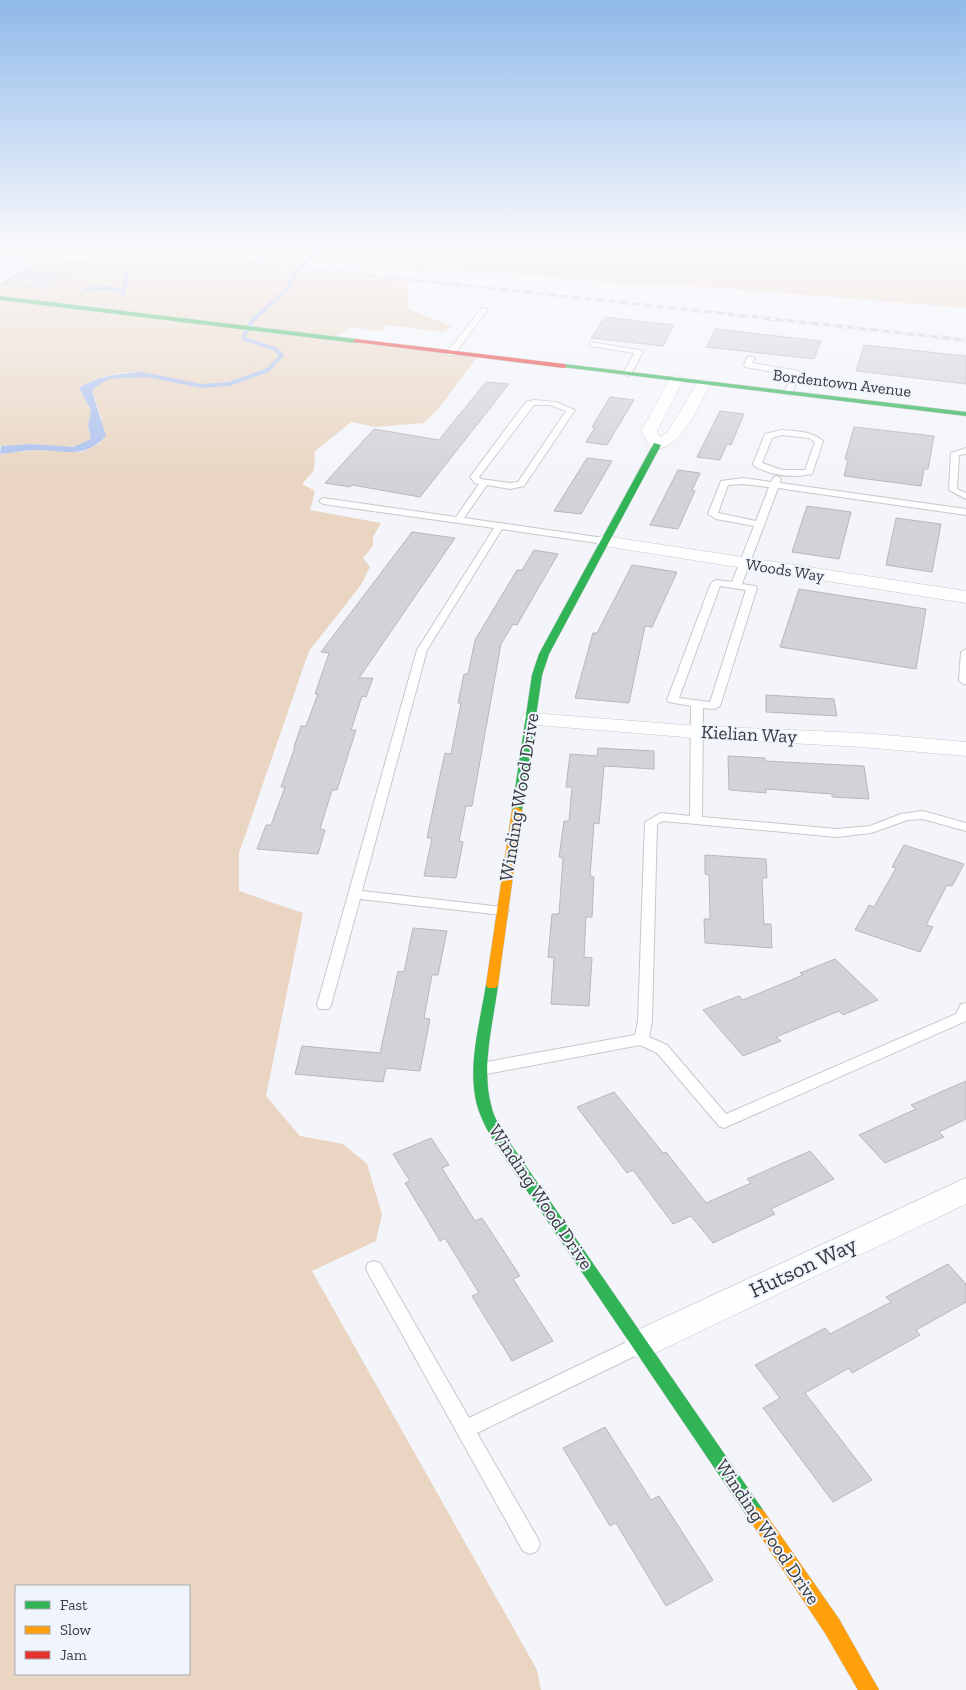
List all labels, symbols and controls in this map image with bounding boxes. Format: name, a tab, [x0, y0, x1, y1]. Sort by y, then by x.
street label: Bordentown Avenue	[772, 365, 912, 401]
street label: Woods Way	[744, 554, 826, 586]
street label: Winding Wood Drive	[494, 711, 544, 883]
street label: Kielian Way	[700, 720, 798, 748]
street label: Winding Wood Drive	[484, 1120, 598, 1274]
street label: Hutson Way	[745, 1230, 862, 1304]
street label: Winding Wood Drive	[711, 1455, 825, 1609]
legend	[15, 1585, 190, 1675]
text: Fast	[60, 1596, 88, 1614]
text: Slow	[60, 1621, 92, 1639]
text: Jam	[60, 1646, 87, 1664]

